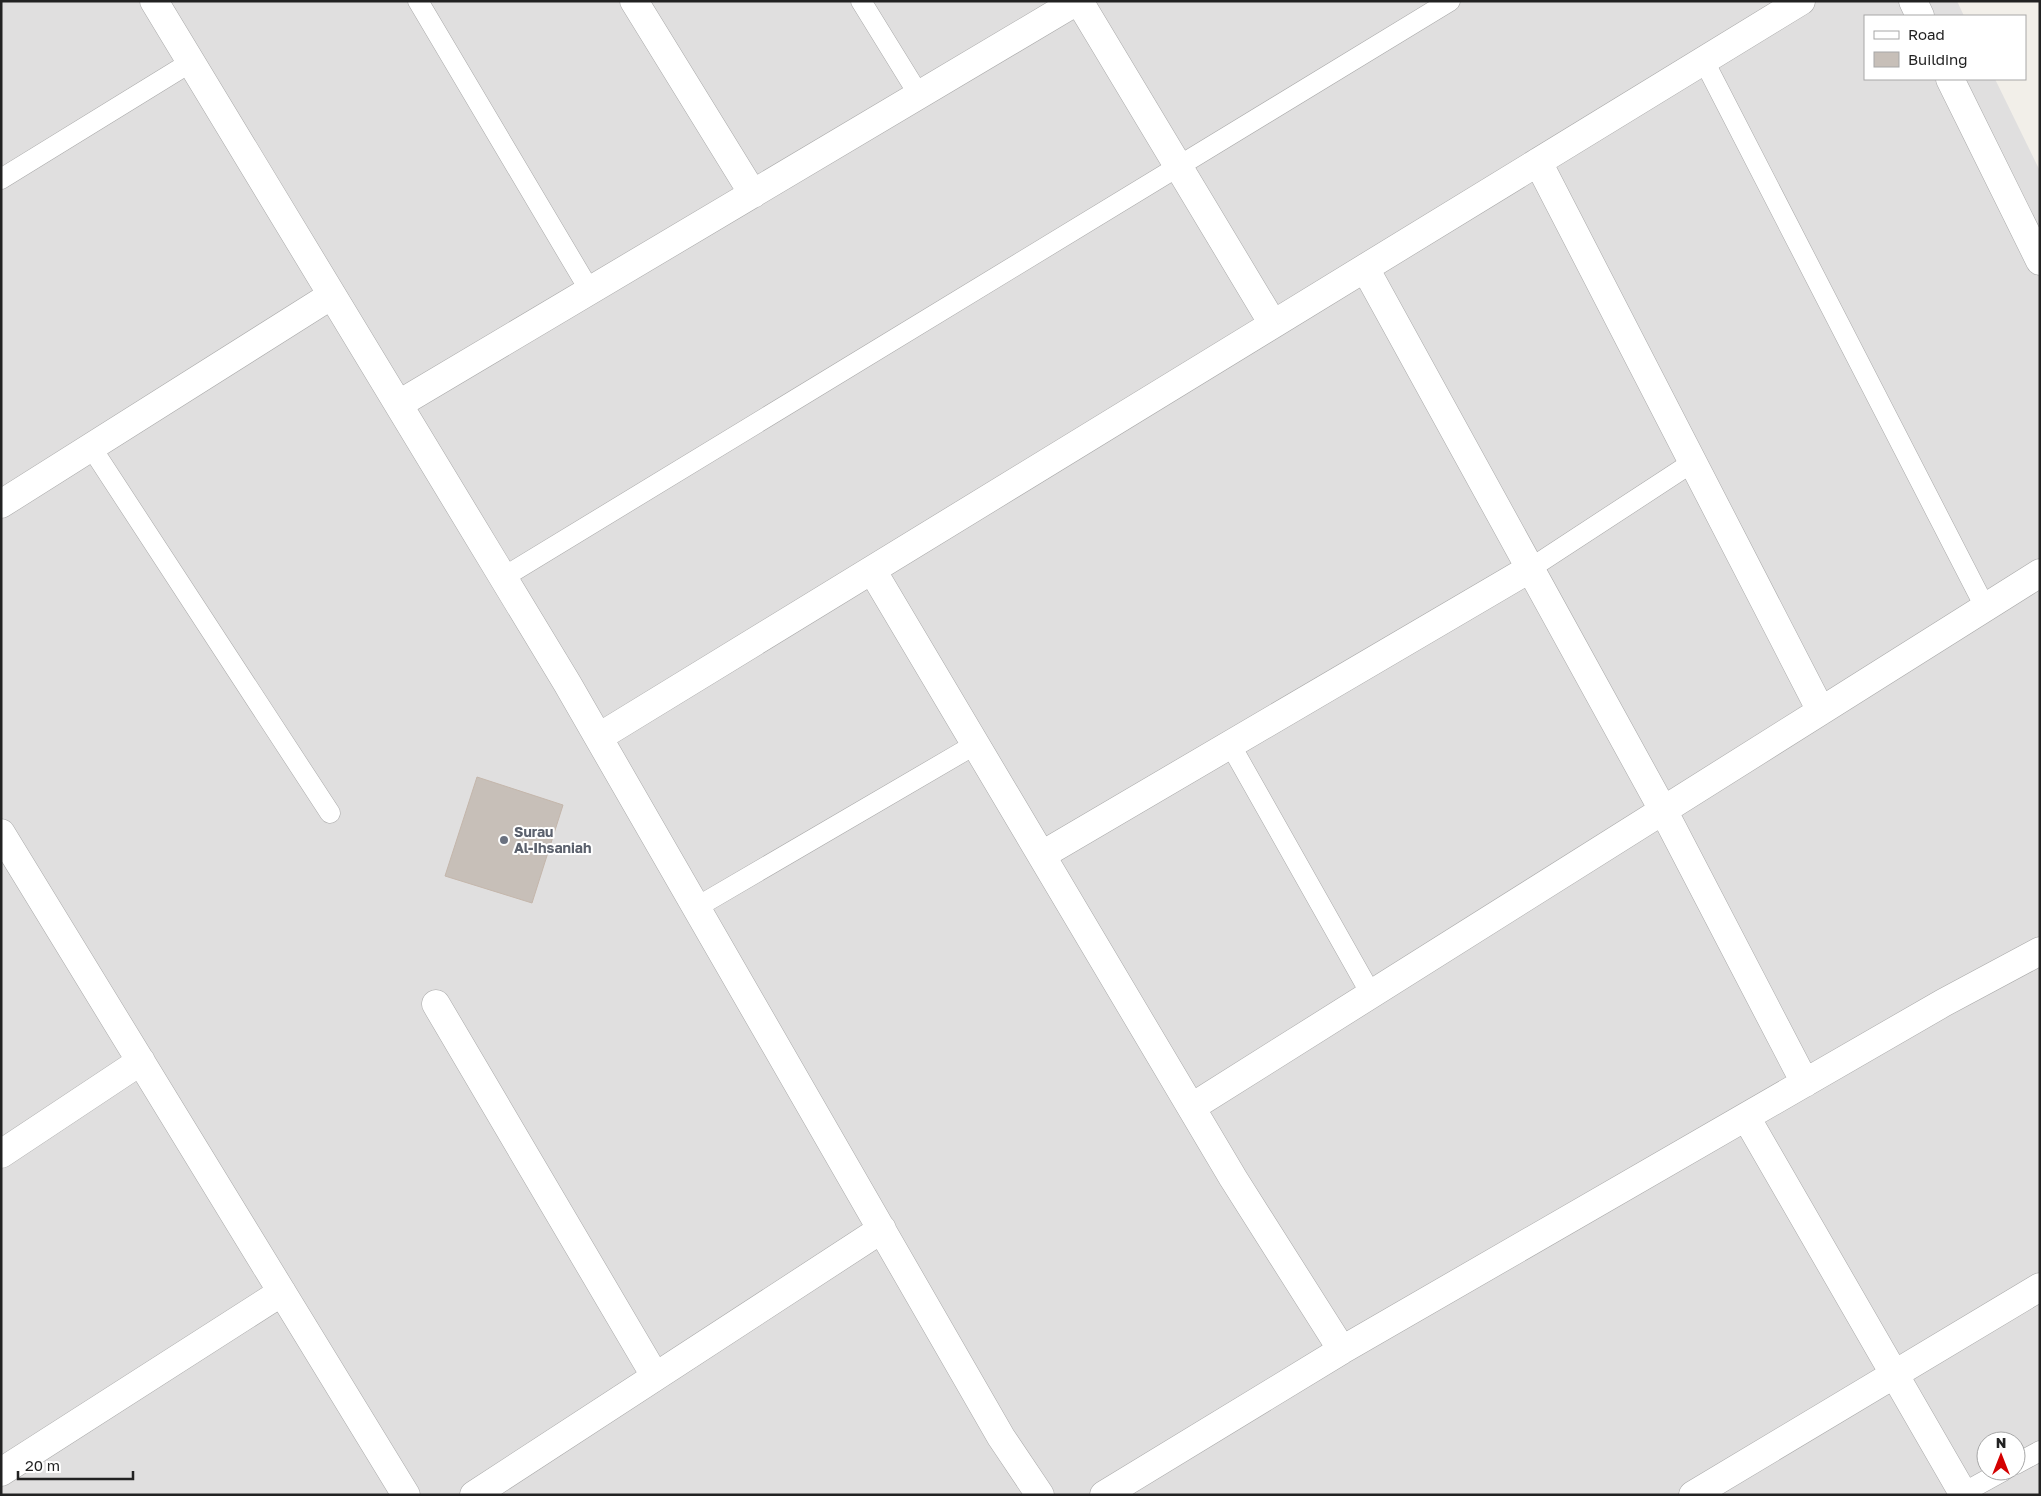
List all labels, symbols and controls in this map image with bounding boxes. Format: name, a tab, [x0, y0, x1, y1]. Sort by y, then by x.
legend	[1864, 15, 2026, 80]
text: Road	[1908, 25, 1945, 43]
text: Building	[1908, 50, 1968, 68]
place label: Surau Al-Ihsaniah	[514, 823, 591, 856]
marker: Surau Al-Ihsaniah	[498, 834, 510, 846]
north arrow	[1976, 1431, 2026, 1481]
text: N	[1996, 1434, 2006, 1451]
scale bar	[18, 1448, 132, 1480]
text: 20 m	[25, 1456, 60, 1474]

